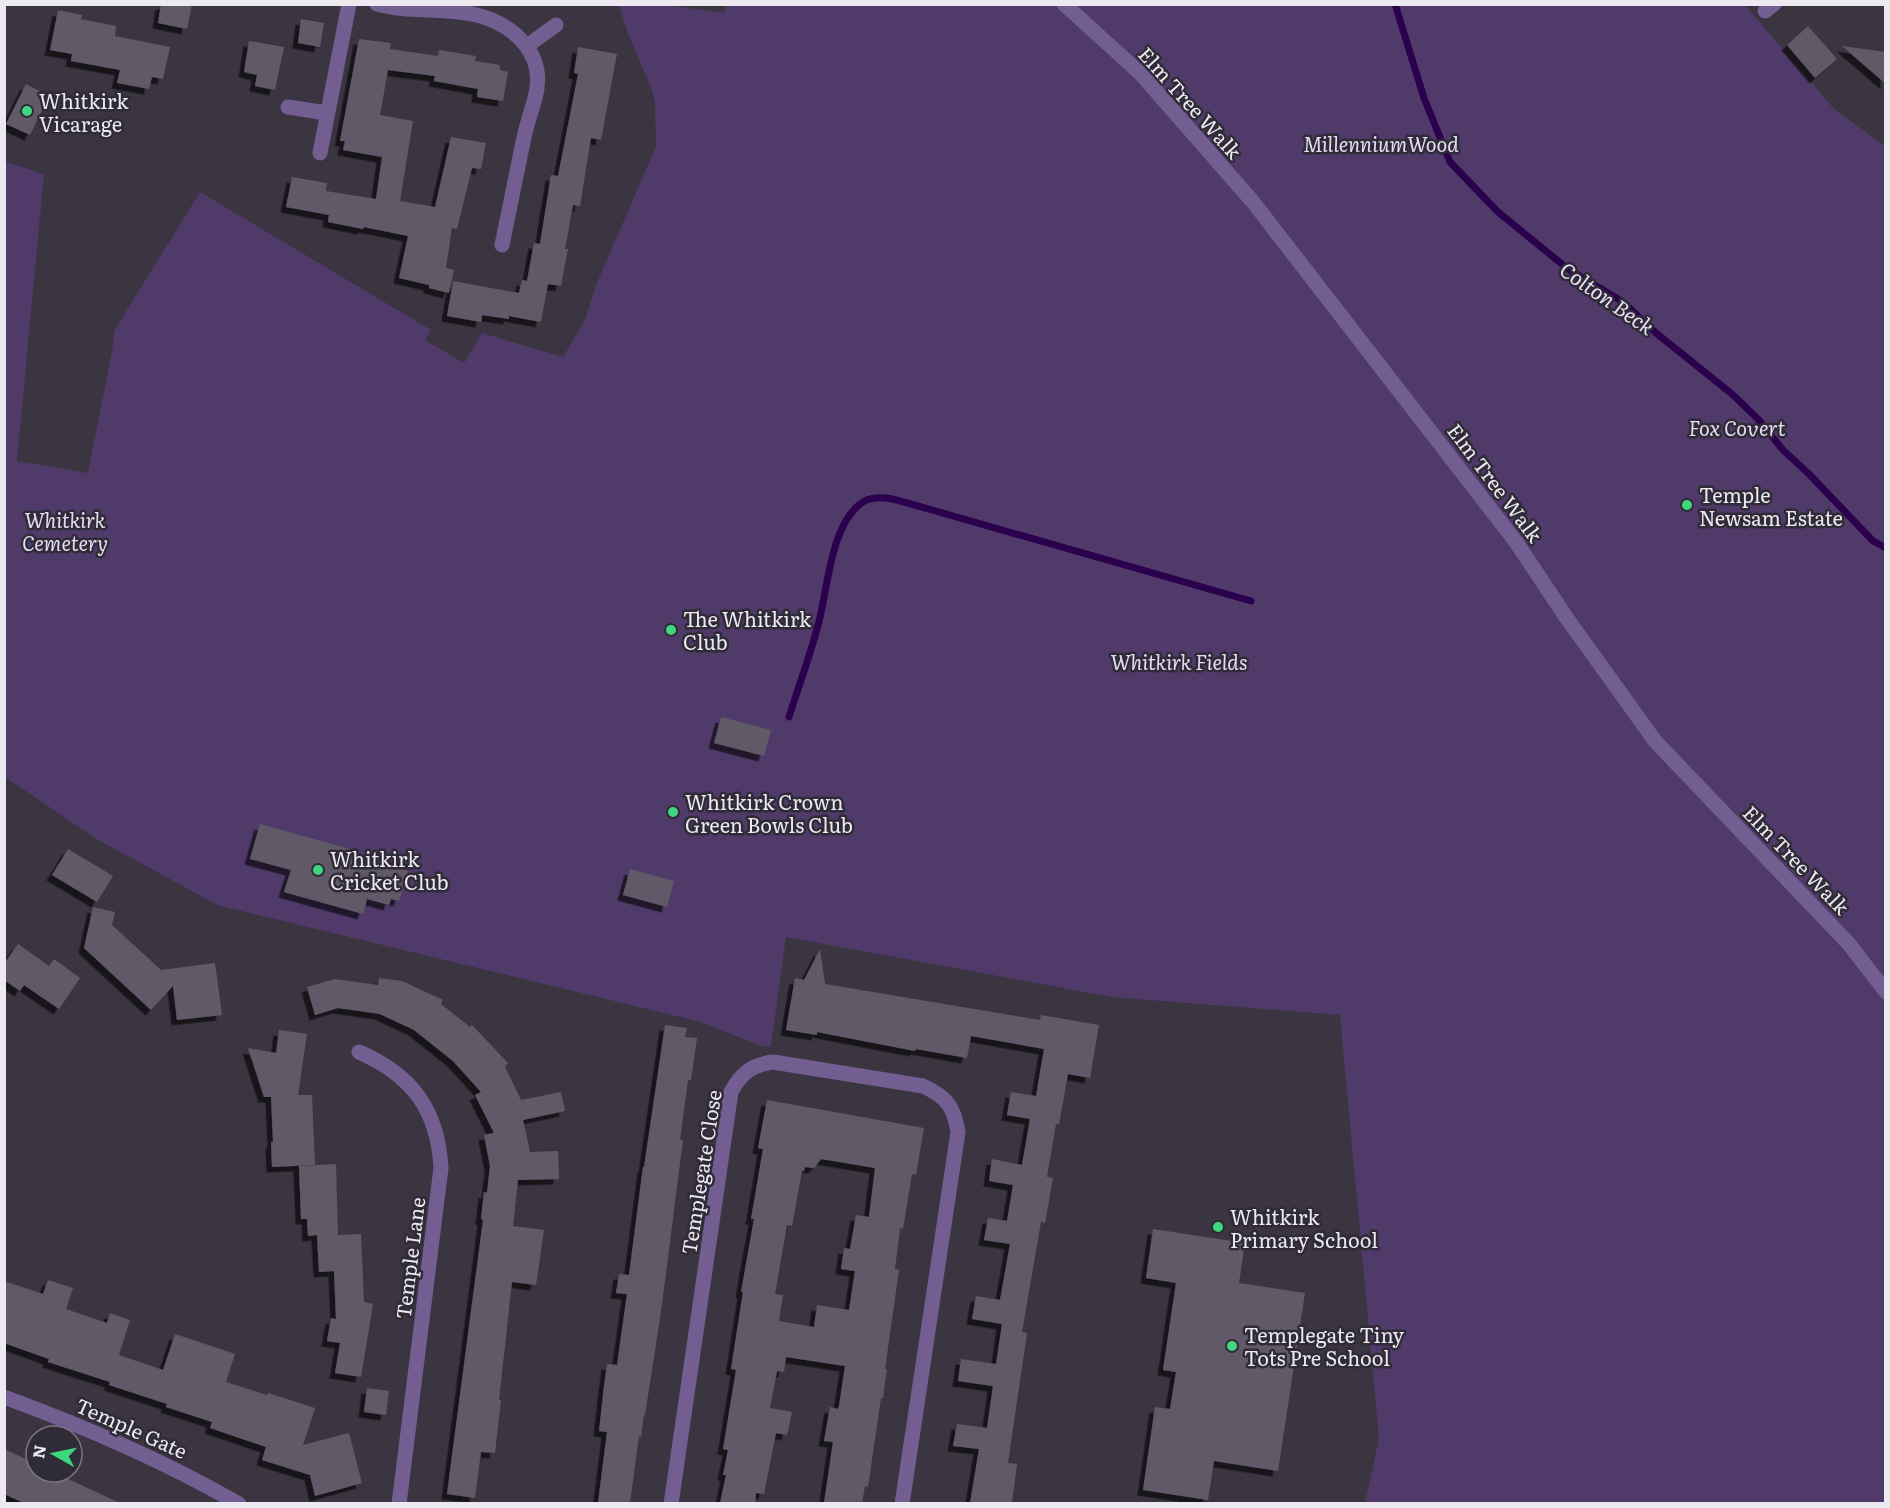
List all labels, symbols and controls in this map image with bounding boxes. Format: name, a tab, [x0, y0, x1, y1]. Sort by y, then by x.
street label: Elm Tree Walk	[1132, 39, 1250, 165]
place label: Whitkirk Vicarage	[39, 85, 129, 138]
marker: Whitkirk Vicarage	[20, 104, 34, 118]
park label: MillenniumWood	[1303, 128, 1459, 158]
water label: Colton Beck	[1554, 253, 1662, 341]
park label: Fox Covert	[1688, 412, 1786, 442]
street label: Elm Tree Walk	[1441, 416, 1551, 548]
place label: Temple Newsam Estate	[1699, 479, 1843, 532]
marker: Temple Newsam Estate	[1680, 498, 1694, 512]
park label: Whitkirk Cemetery	[22, 504, 108, 557]
place label: The Whitkirk Club	[683, 603, 812, 656]
marker: The Whitkirk Club	[664, 623, 678, 637]
park label: Whitkirk Fields	[1111, 646, 1248, 676]
place label: Whitkirk Crown Green Bowls Club	[685, 786, 853, 839]
street label: Elm Tree Walk	[1737, 797, 1858, 921]
marker: Whitkirk Crown Green Bowls Club	[666, 805, 680, 819]
place label: Whitkirk Cricket Club	[330, 843, 449, 896]
marker: Whitkirk Cricket Club	[311, 863, 325, 877]
street label: Templegate Close	[672, 1088, 728, 1256]
street label: Temple Lane	[387, 1195, 431, 1321]
place label: Whitkirk Primary School	[1230, 1201, 1378, 1254]
marker: Whitkirk Primary School	[1211, 1220, 1225, 1234]
place label: Templegate Tiny Tots Pre School	[1244, 1319, 1405, 1372]
marker: Templegate Tiny Tots Pre School	[1225, 1339, 1239, 1353]
street label: Temple Gate	[71, 1389, 193, 1465]
north arrow	[24, 1424, 84, 1484]
text: N	[25, 1443, 51, 1460]

